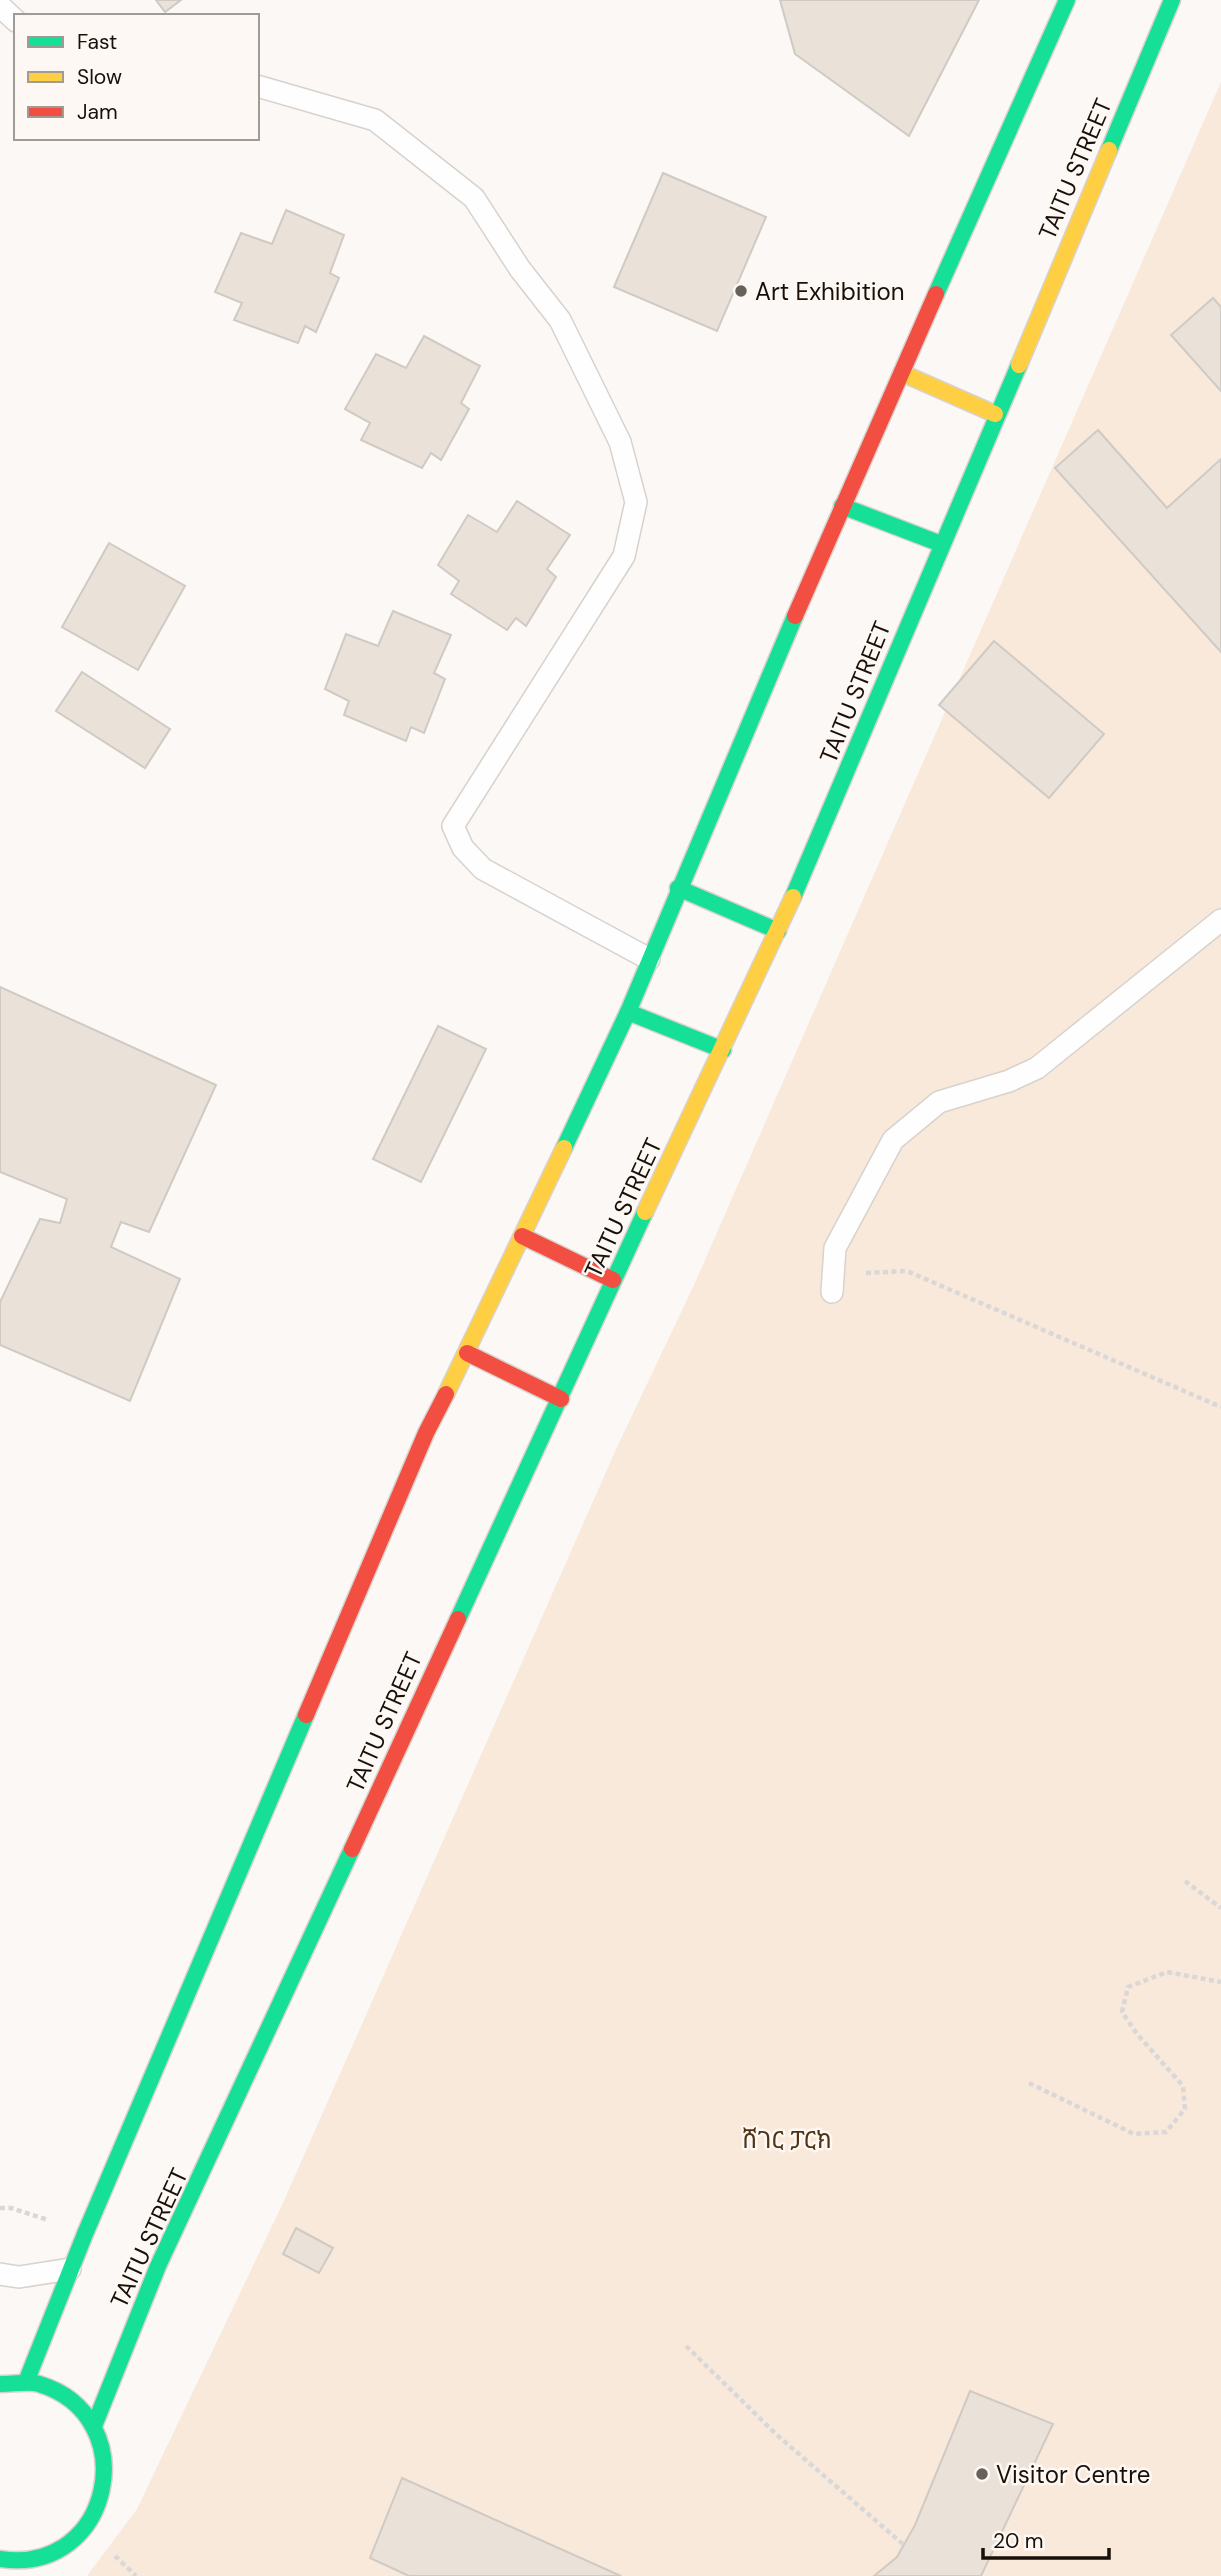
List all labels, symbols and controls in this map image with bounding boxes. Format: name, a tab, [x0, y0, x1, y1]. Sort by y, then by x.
legend	[14, 14, 259, 140]
text: Fast	[77, 28, 117, 56]
text: Slow	[77, 63, 122, 91]
street label: TAITU STREET	[1031, 94, 1119, 244]
text: Jam	[77, 98, 118, 126]
place label: Art Exhibition	[755, 276, 905, 307]
marker: Art Exhibition	[733, 283, 749, 299]
street label: TAITU STREET	[812, 616, 898, 768]
street label: TAITU STREET	[577, 1133, 669, 1283]
street label: TAITU STREET	[339, 1647, 429, 1797]
park label: ሸገር ፓርክ	[742, 2124, 832, 2155]
street label: TAITU STREET	[103, 2163, 195, 2313]
place label: Visitor Centre	[996, 2459, 1150, 2490]
marker: Visitor Centre	[974, 2466, 990, 2482]
scale bar	[983, 2516, 1109, 2560]
text: 20 m	[993, 2527, 1044, 2555]

